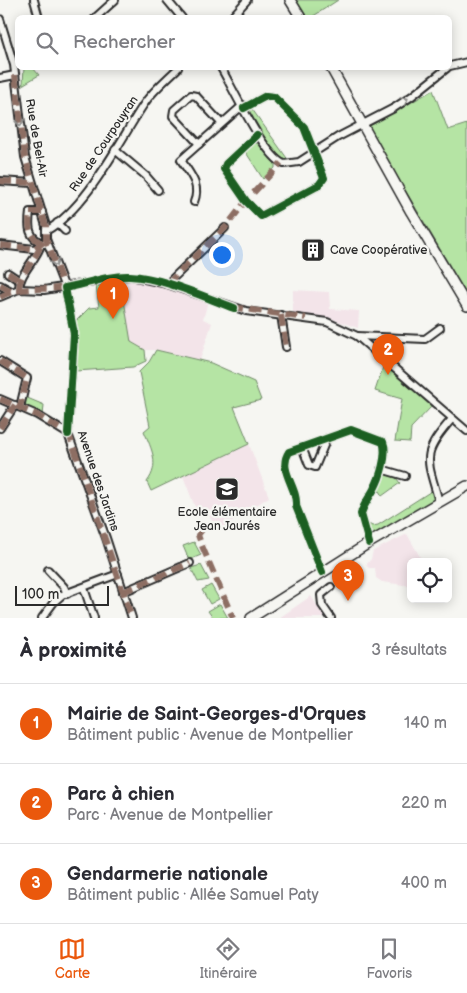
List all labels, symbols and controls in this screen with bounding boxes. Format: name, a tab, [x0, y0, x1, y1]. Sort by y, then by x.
search box	[15, 15, 452, 70]
icon: search	[33, 29, 61, 57]
text: Rechercher	[73, 31, 175, 54]
street label: Rue de Courpouyran	[66, 93, 142, 195]
one-way arrow	[400, 97, 409, 107]
street label: Rue de Bel-Air	[22, 98, 50, 179]
one-way arrow	[14, 119, 25, 127]
building icon: Cave Coopérative	[300, 237, 326, 263]
your location	[209, 242, 235, 268]
place label: Cave Coopérative	[330, 243, 427, 258]
one-way arrow	[49, 258, 60, 267]
pin: 1	[97, 278, 129, 319]
pin: 2	[372, 334, 404, 375]
street label: Avenue des Jardins	[74, 429, 122, 533]
school or university icon: Ecole élémentaire Jean Jaurés	[214, 476, 240, 502]
place label: Ecole élémentaire Jean Jaurés	[177, 505, 277, 534]
map controls	[407, 558, 452, 603]
button: locate	[407, 558, 452, 603]
pin: 3	[332, 560, 364, 601]
scale bar	[15, 583, 109, 606]
text: 100 m	[22, 586, 59, 603]
text: À proximité	[20, 638, 127, 663]
text: 3 résultats	[371, 641, 447, 660]
text: Mairie de Saint-Georges-d'Orques	[67, 703, 366, 726]
text: 1	[33, 714, 39, 733]
text: 140 m	[404, 714, 447, 733]
text: Bâtiment public · Avenue de Montpellier	[67, 726, 353, 745]
text: Parc à chien	[67, 783, 175, 806]
text: 2	[31, 794, 41, 813]
text: 220 m	[401, 794, 447, 813]
text: Parc · Avenue de Montpellier	[67, 806, 273, 825]
text: Gendarmerie nationale	[67, 863, 268, 886]
text: 3	[31, 874, 41, 893]
text: 400 m	[401, 874, 447, 893]
text: Bâtiment public · Allée Samuel Paty	[67, 886, 319, 905]
tab: Carte	[55, 935, 90, 982]
tab: Itinéraire	[200, 935, 257, 982]
tab: Favoris	[367, 935, 412, 982]

